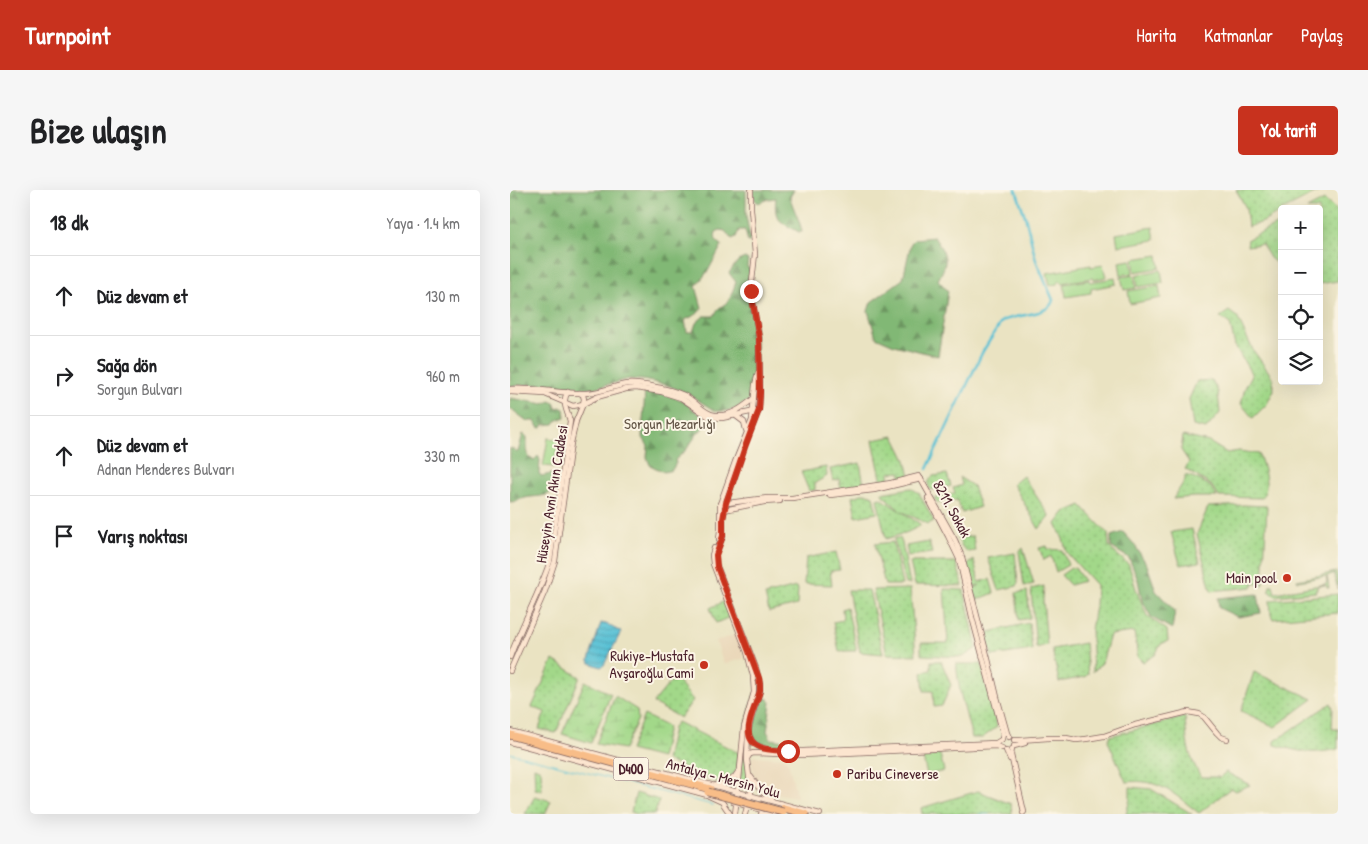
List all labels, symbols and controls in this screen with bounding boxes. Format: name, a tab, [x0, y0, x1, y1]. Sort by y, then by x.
text: Turnpoint	[25, 19, 110, 51]
text: Harita	[1136, 23, 1176, 48]
text: Katmanlar	[1204, 23, 1273, 48]
text: Paylaş	[1301, 23, 1343, 48]
button: Yol tarifi	[1238, 106, 1338, 155]
text: Bize ulaşın	[30, 107, 167, 154]
map controls	[1278, 205, 1323, 385]
button: +	[1278, 205, 1323, 250]
text: 18 dk	[50, 208, 88, 237]
text: Yaya · 1.4 km	[387, 212, 460, 234]
button: −	[1278, 250, 1323, 295]
route end	[740, 280, 763, 303]
icon: ahead	[50, 282, 78, 310]
text: Düz devam et	[97, 283, 188, 309]
text: 130 m	[425, 285, 460, 307]
button: locate	[1278, 295, 1323, 340]
button: layers	[1278, 340, 1323, 385]
text: Sağa dön	[97, 352, 157, 378]
icon: right	[50, 362, 78, 390]
text: 960 m	[426, 365, 460, 387]
text: Sorgun Bulvarı	[97, 378, 183, 400]
park label: Sorgun Mezarlığı	[624, 413, 716, 434]
street label: Hüseyin Avni Akın Caddesi	[530, 423, 573, 565]
text: Düz devam et	[97, 432, 188, 458]
icon: ahead	[50, 442, 78, 470]
text: 330 m	[424, 445, 460, 467]
text: Adnan Menderes Bulvarı	[97, 458, 235, 480]
street label: 8211. Sokak	[928, 476, 977, 541]
icon: arrive	[50, 522, 78, 550]
text: Varış noktası	[97, 523, 188, 549]
place label: Main pool	[1226, 567, 1277, 588]
marker: Main pool	[1281, 572, 1293, 584]
place label: Rukiye-Mustafa Avşaroğlu Cami	[609, 645, 694, 683]
marker: Rukiye-Mustafa Avşaroğlu Cami	[698, 659, 710, 671]
route start	[777, 740, 800, 763]
street label: Antalya - Mersin Yolu	[664, 752, 782, 803]
road number: D400	[614, 758, 648, 780]
place label: Paribu Cineverse	[847, 763, 939, 784]
marker: Paribu Cineverse	[831, 768, 843, 780]

